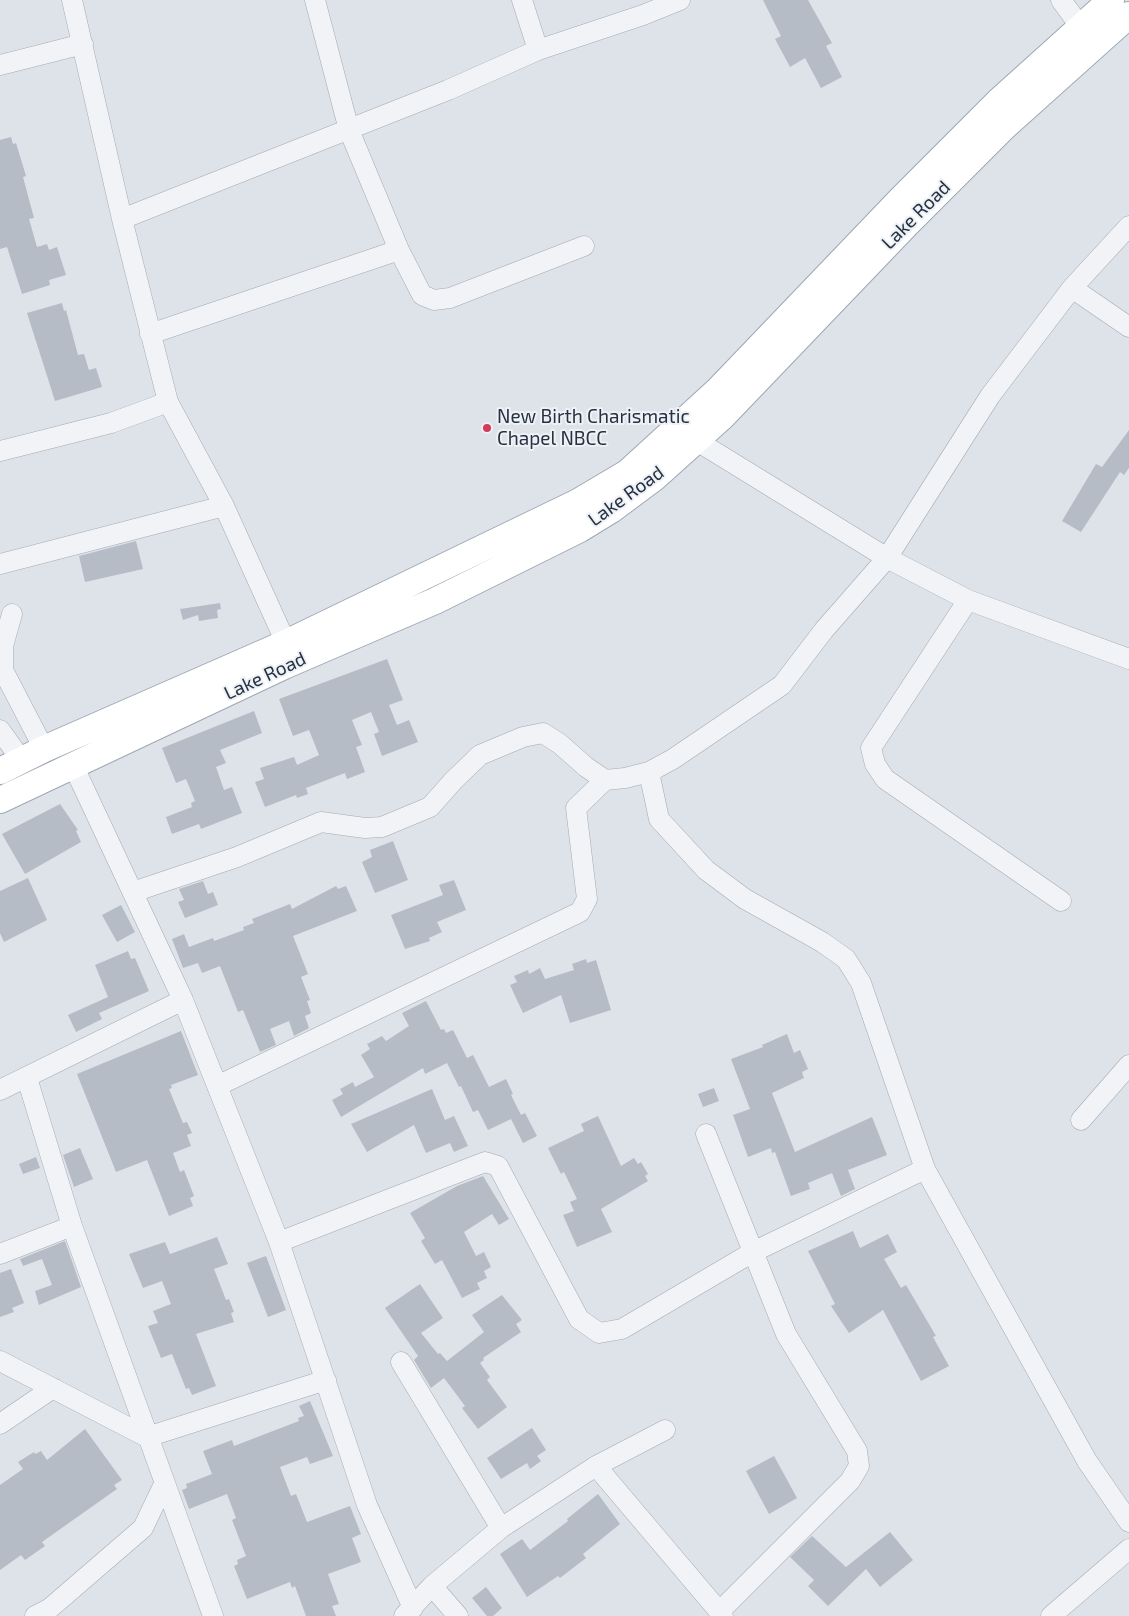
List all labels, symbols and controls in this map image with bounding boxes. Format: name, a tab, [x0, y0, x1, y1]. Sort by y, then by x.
street label: Lake Road	[877, 176, 955, 254]
place label: New Birth Charismatic Chapel NBCC	[497, 406, 690, 450]
marker: New Birth Charismatic Chapel NBCC	[481, 422, 493, 434]
street label: Lake Road	[584, 461, 668, 531]
street label: Lake Road	[220, 647, 310, 705]

